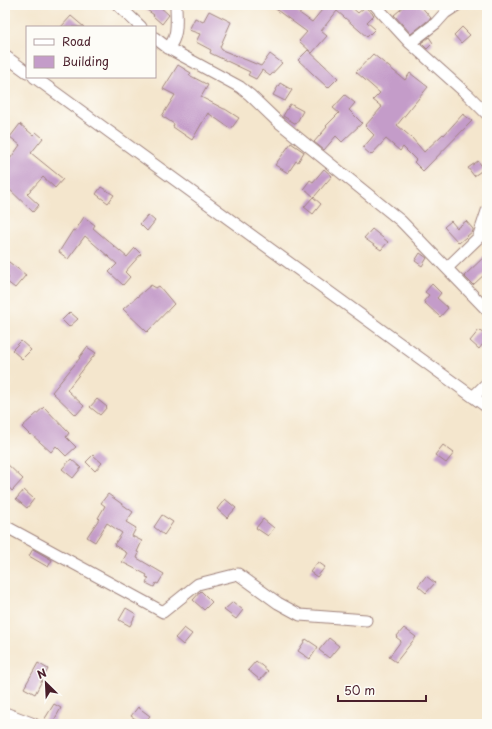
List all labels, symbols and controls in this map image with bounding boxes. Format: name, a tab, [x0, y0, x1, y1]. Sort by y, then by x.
legend	[26, 26, 156, 78]
text: Road	[62, 32, 91, 50]
text: Building	[62, 52, 109, 70]
north arrow	[26, 663, 66, 703]
text: N	[34, 664, 49, 683]
scale bar	[338, 677, 426, 703]
text: 50 m	[344, 681, 375, 699]

